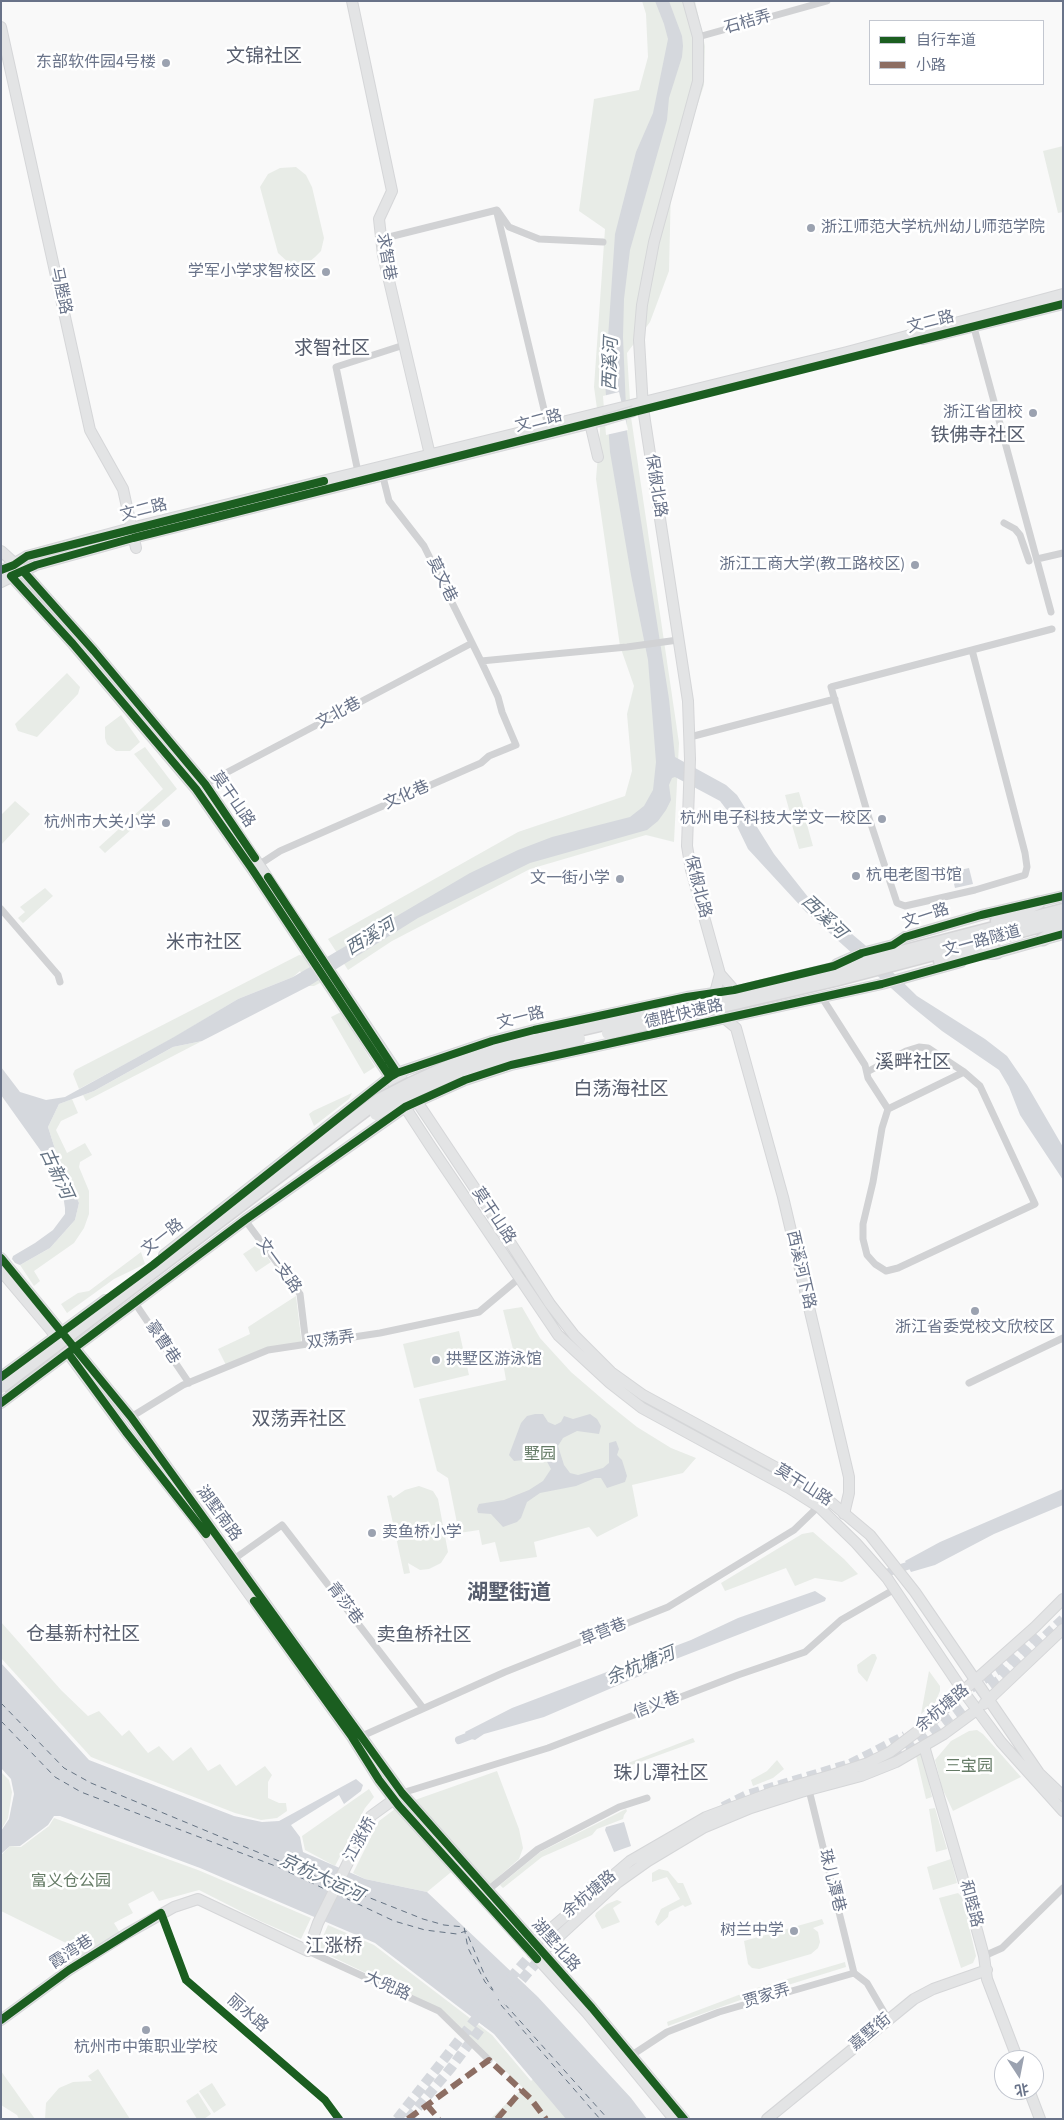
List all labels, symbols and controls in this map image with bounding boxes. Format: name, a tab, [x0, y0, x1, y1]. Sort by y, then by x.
street label: 石桔弄	[722, 7, 774, 39]
legend	[869, 20, 1044, 85]
text: 自行车道	[916, 30, 976, 51]
district label: 文锦社区	[226, 47, 302, 69]
place label: 东部软件园4号楼	[36, 53, 156, 73]
text: 小路	[916, 55, 946, 76]
marker: 东部软件园4号楼	[160, 57, 172, 69]
place label: 浙江师范大学杭州幼儿师范学院	[821, 218, 1045, 238]
marker: 浙江师范大学杭州幼儿师范学院	[805, 222, 817, 234]
street label: 求智巷	[371, 232, 399, 282]
place label: 学军小学求智校区	[188, 262, 316, 282]
street label: 马塍路	[46, 266, 74, 316]
marker: 学军小学求智校区	[320, 266, 332, 278]
street label: 文二路	[905, 308, 957, 338]
water label: 西溪河	[600, 337, 624, 391]
district label: 求智社区	[294, 339, 370, 361]
place label: 浙江省团校	[943, 403, 1023, 423]
street label: 文二路	[513, 407, 565, 437]
marker: 浙江省团校	[1027, 407, 1039, 419]
district label: 铁佛寺社区	[931, 426, 1025, 448]
street label: 保俶北路	[641, 453, 669, 519]
street label: 文二路	[118, 496, 170, 526]
street label: 莫文巷	[422, 554, 460, 606]
place label: 浙江工商大学(教工路校区)	[719, 555, 905, 575]
marker: 浙江工商大学(教工路校区)	[909, 559, 921, 571]
street label: 文北巷	[313, 694, 365, 734]
street label: 莫干山路	[206, 768, 258, 832]
street label: 文化巷	[381, 777, 433, 815]
place label: 杭州电子科技大学文一校区	[680, 809, 872, 829]
place label: 杭州市大关小学	[44, 813, 156, 833]
marker: 杭州电子科技大学文一校区	[876, 813, 888, 825]
marker: 杭州市大关小学	[160, 817, 172, 829]
street label: 保俶北路	[680, 854, 714, 920]
place label: 杭电老图书馆	[866, 866, 962, 886]
place label: 文一街小学	[530, 869, 610, 889]
marker: 杭电老图书馆	[850, 870, 862, 882]
marker: 文一街小学	[614, 873, 626, 885]
water label: 西溪河	[796, 891, 850, 945]
street label: 文一路	[900, 900, 952, 934]
water label: 西溪河	[342, 915, 400, 961]
street label: 文一路隧道	[941, 922, 1023, 962]
district label: 米市社区	[166, 933, 242, 955]
street label: 德胜快速路	[643, 997, 725, 1033]
street label: 文一路	[495, 1004, 547, 1034]
district label: 溪畔社区	[875, 1053, 951, 1075]
district label: 白荡海社区	[574, 1080, 668, 1102]
water label: 古新河	[34, 1145, 76, 1203]
street label: 莫干山路	[467, 1184, 519, 1248]
street label: 文一路	[138, 1216, 188, 1260]
street label: 西溪河下路	[782, 1229, 818, 1311]
street label: 文一支路	[251, 1234, 305, 1298]
marker: 浙江省委党校文欣校区	[969, 1305, 981, 1317]
street label: 豪曹巷	[141, 1318, 183, 1368]
place label: 浙江省委党校文欣校区	[895, 1318, 1055, 1338]
street label: 双荡弄	[306, 1328, 356, 1354]
place label: 拱墅区游泳馆	[446, 1350, 542, 1370]
marker: 拱墅区游泳馆	[430, 1354, 442, 1366]
district label: 双荡弄社区	[252, 1410, 346, 1432]
park label: 墅园	[524, 1445, 556, 1465]
street label: 莫干山路	[771, 1461, 835, 1511]
street label: 湖墅南路	[191, 1482, 245, 1546]
place label: 卖鱼桥小学	[382, 1523, 462, 1543]
marker: 卖鱼桥小学	[366, 1527, 378, 1539]
street label: 青莎巷	[322, 1579, 366, 1629]
district label: 湖墅街道	[467, 1581, 551, 1607]
street label: 草营巷	[578, 1615, 630, 1651]
district label: 仓基新村社区	[26, 1625, 140, 1647]
district label: 卖鱼桥社区	[377, 1626, 471, 1648]
water label: 余杭塘河	[604, 1644, 678, 1690]
street label: 余杭塘路	[912, 1681, 974, 1737]
street label: 信义巷	[631, 1688, 683, 1724]
park label: 三宝园	[945, 1757, 993, 1777]
district label: 珠儿潭社区	[614, 1764, 708, 1786]
street label: 江涨桥	[341, 1814, 381, 1866]
street label: 珠儿潭巷	[814, 1848, 848, 1914]
water label: 京杭大运河	[276, 1850, 366, 1908]
street label: 余杭塘路	[559, 1867, 621, 1923]
park label: 富义仓公园	[31, 1872, 111, 1892]
street label: 和睦路	[955, 1878, 985, 1930]
street label: 湖墅北路	[527, 1916, 583, 1976]
place label: 树兰中学	[720, 1921, 784, 1941]
marker: 树兰中学	[788, 1925, 800, 1937]
street label: 霞湾巷	[47, 1932, 97, 1974]
district label: 江涨桥	[306, 1937, 362, 1959]
street label: 大兜路	[361, 1968, 413, 2006]
street label: 贾家弄	[741, 1981, 793, 2013]
street label: 丽水路	[223, 1991, 271, 2037]
street label: 嘉墅街	[846, 2010, 896, 2056]
marker: 杭州市中策职业学校	[140, 2024, 152, 2036]
place label: 杭州市中策职业学校	[74, 2038, 218, 2058]
north arrow	[994, 2050, 1044, 2100]
text: 北	[1013, 2078, 1030, 2100]

